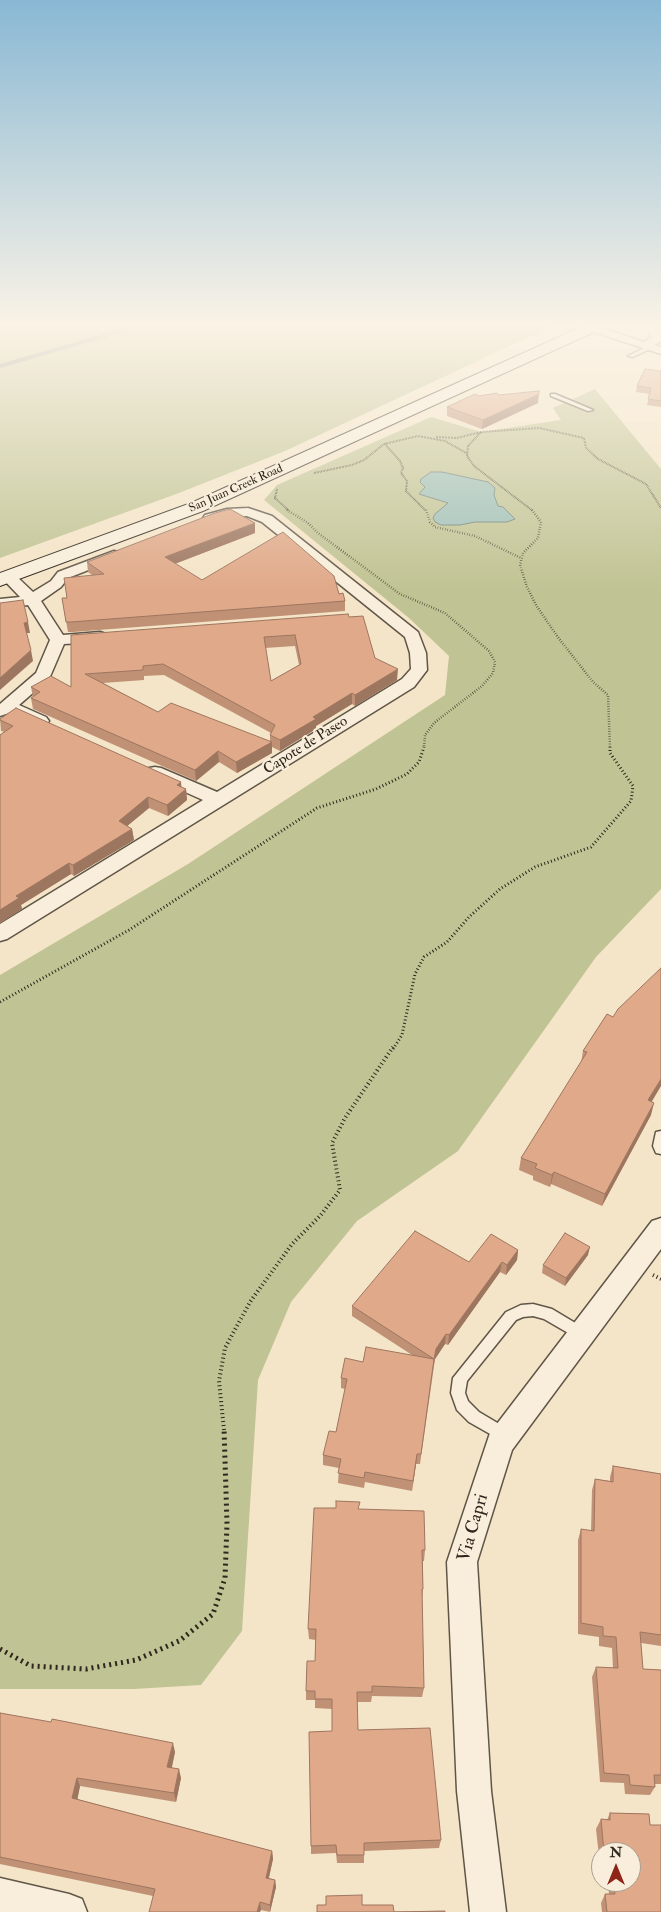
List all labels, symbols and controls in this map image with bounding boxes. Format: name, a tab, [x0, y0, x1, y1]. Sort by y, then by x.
street label: San Juan Creek Road	[187, 462, 285, 516]
street label: Capote de Paseo	[260, 713, 352, 779]
street label: Via Capri	[454, 1492, 494, 1564]
north arrow	[591, 1842, 641, 1892]
text: N	[610, 1844, 622, 1861]

